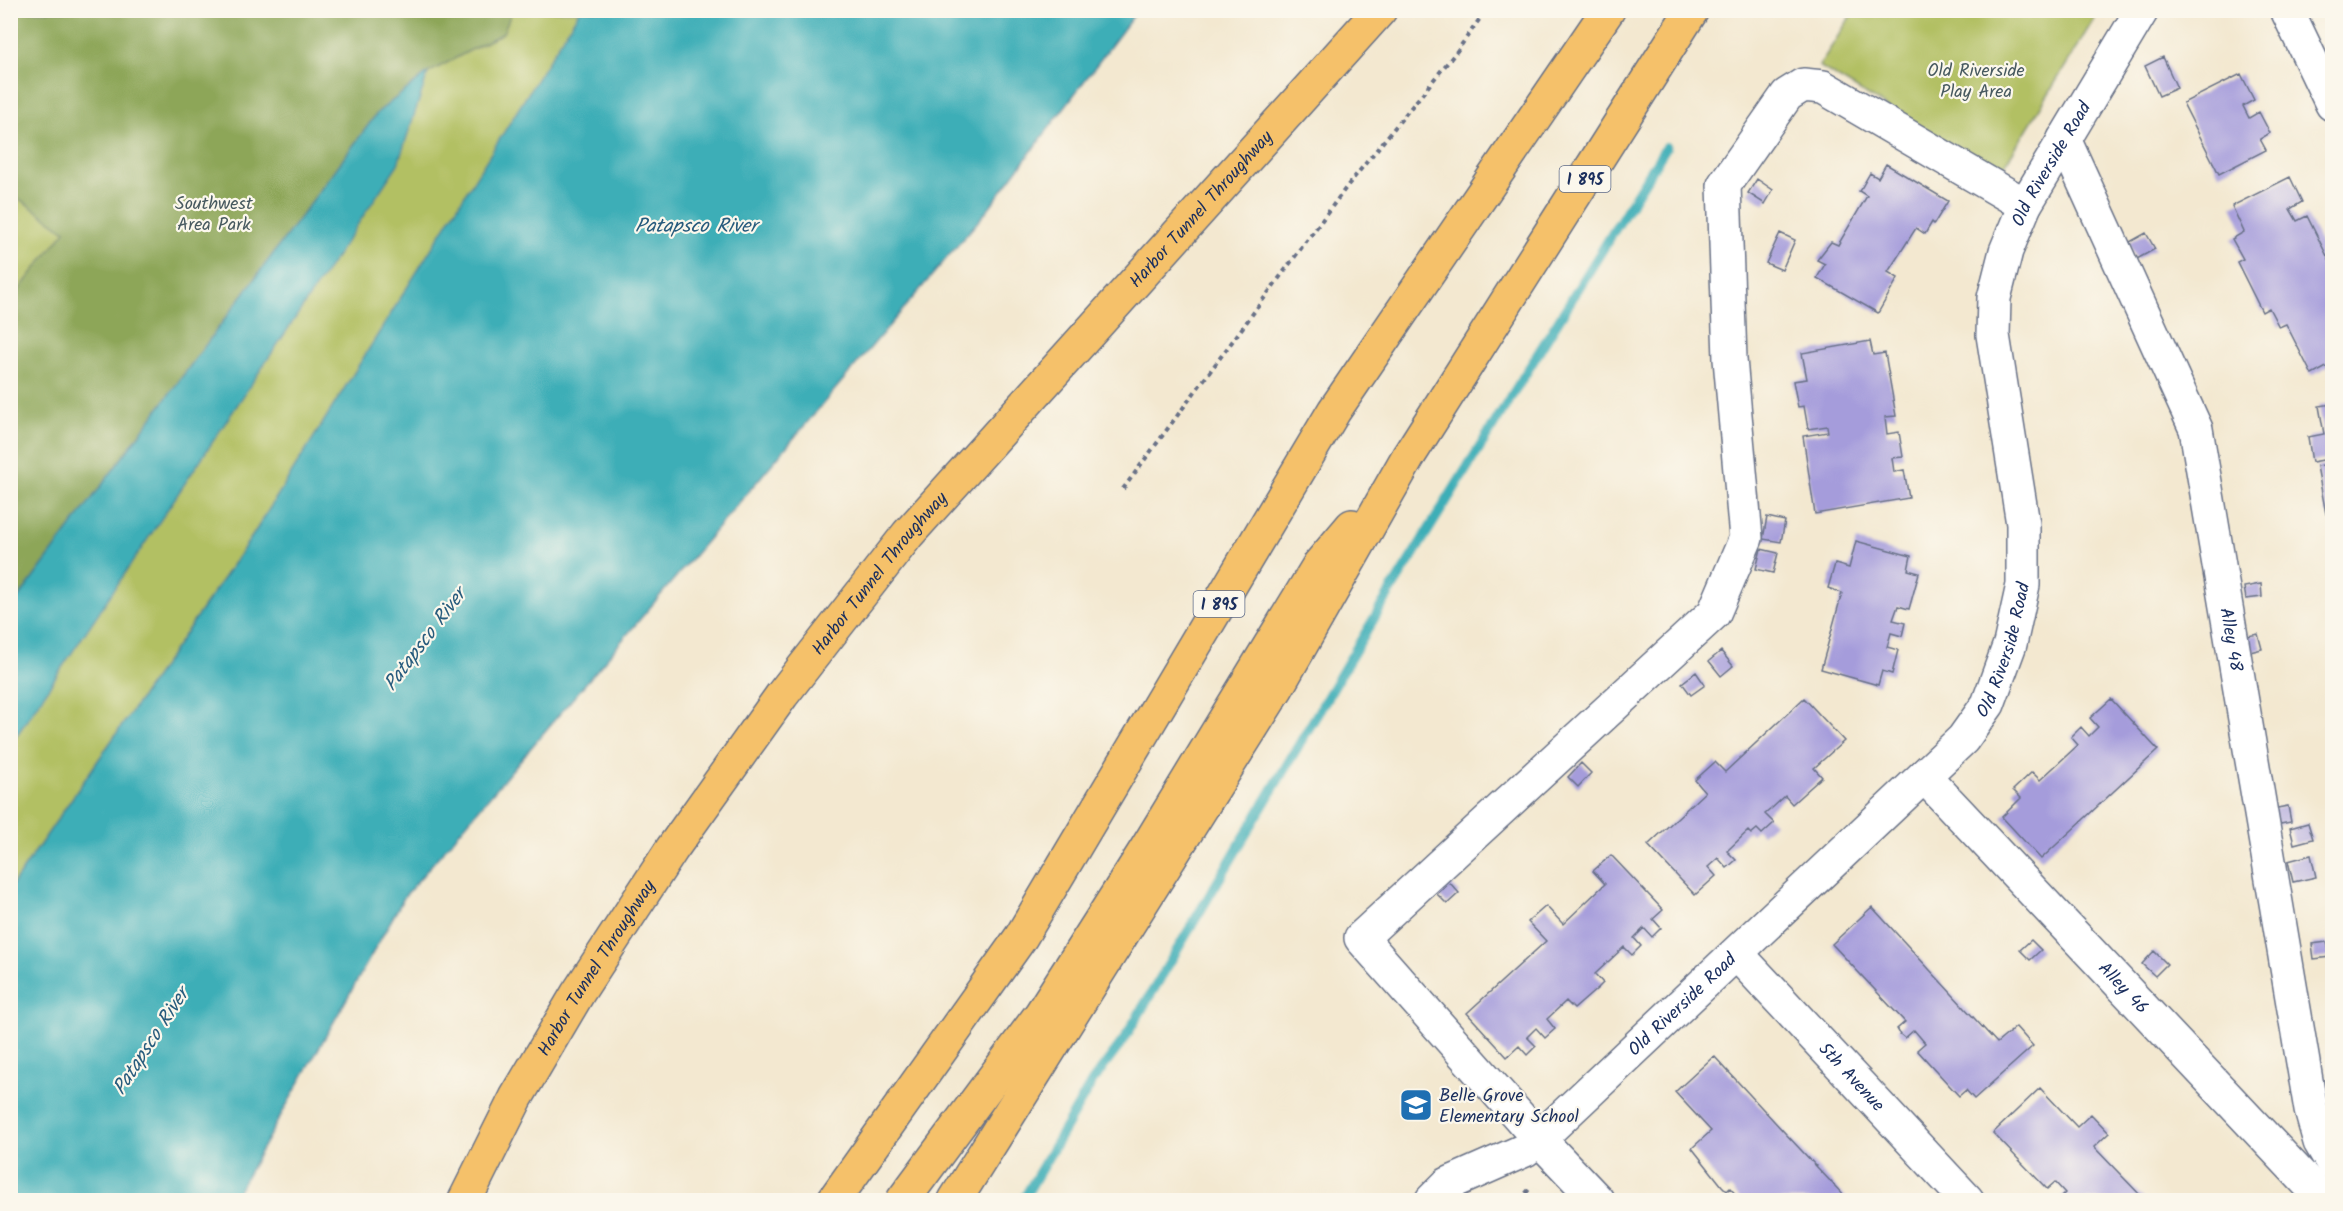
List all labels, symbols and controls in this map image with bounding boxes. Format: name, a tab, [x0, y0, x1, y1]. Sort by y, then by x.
park label: Old Riverside Play Area	[1927, 57, 2025, 107]
street label: Old Riverside Road	[2005, 96, 2100, 231]
street label: Harbor Tunnel Throughway	[1123, 124, 1281, 295]
road number: I 895	[1560, 166, 1610, 192]
park label: Southwest Area Park	[175, 190, 254, 240]
water label: Patapsco River	[635, 211, 761, 243]
street label: Harbor Tunnel Throughway	[805, 485, 956, 662]
water label: Patapsco River	[376, 578, 478, 699]
street label: Old Riverside Road	[1969, 579, 2039, 725]
road number: I 895	[1194, 591, 1244, 617]
street label: Alley 48	[2210, 606, 2250, 674]
street label: Harbor Tunnel Throughway	[531, 874, 664, 1062]
street label: Old Riverside Road	[1622, 946, 1745, 1064]
street label: Alley 46	[2090, 956, 2155, 1022]
water label: Patapsco River	[105, 979, 201, 1102]
street label: 5th Avenue	[1810, 1036, 1891, 1119]
place label: Belle Grove Elementary School	[1439, 1082, 1580, 1132]
school or university icon: Belle Grove Elementary School	[1398, 1087, 1434, 1123]

